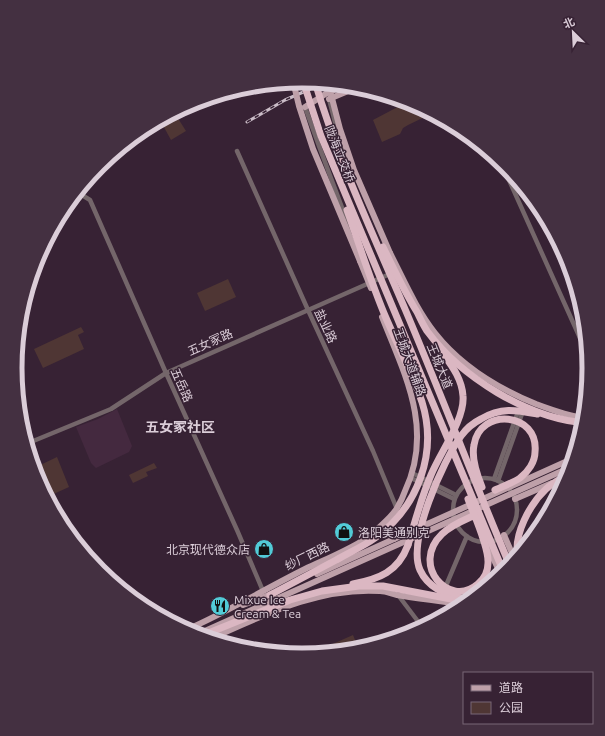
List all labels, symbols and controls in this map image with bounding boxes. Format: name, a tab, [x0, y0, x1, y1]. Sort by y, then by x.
north arrow	[553, 12, 593, 52]
text: 北	[561, 15, 576, 31]
street label: 陇海立交桥	[323, 124, 357, 184]
street label: 盐业路	[312, 307, 340, 345]
street label: 五女冢路	[185, 326, 235, 358]
street label: 王城大道辅路	[392, 326, 428, 398]
street label: 王城大道	[425, 341, 455, 391]
street label: 五岳路	[169, 366, 195, 404]
district label: 五女冢社区	[145, 419, 215, 435]
shop icon: 洛阳美通别克	[333, 521, 355, 543]
place label: 洛阳美通别克	[358, 526, 430, 539]
shop icon: 北京现代德众店	[253, 538, 275, 560]
street label: 纱厂西路	[283, 540, 331, 572]
place label: 北京现代德众店	[166, 543, 250, 556]
place label: Mixue Ice Cream & Tea	[234, 593, 301, 620]
restaurant icon: Mixue Ice Cream & Tea	[209, 595, 231, 617]
legend	[463, 672, 593, 724]
text: 道路	[499, 681, 523, 694]
text: 公园	[499, 701, 523, 714]

